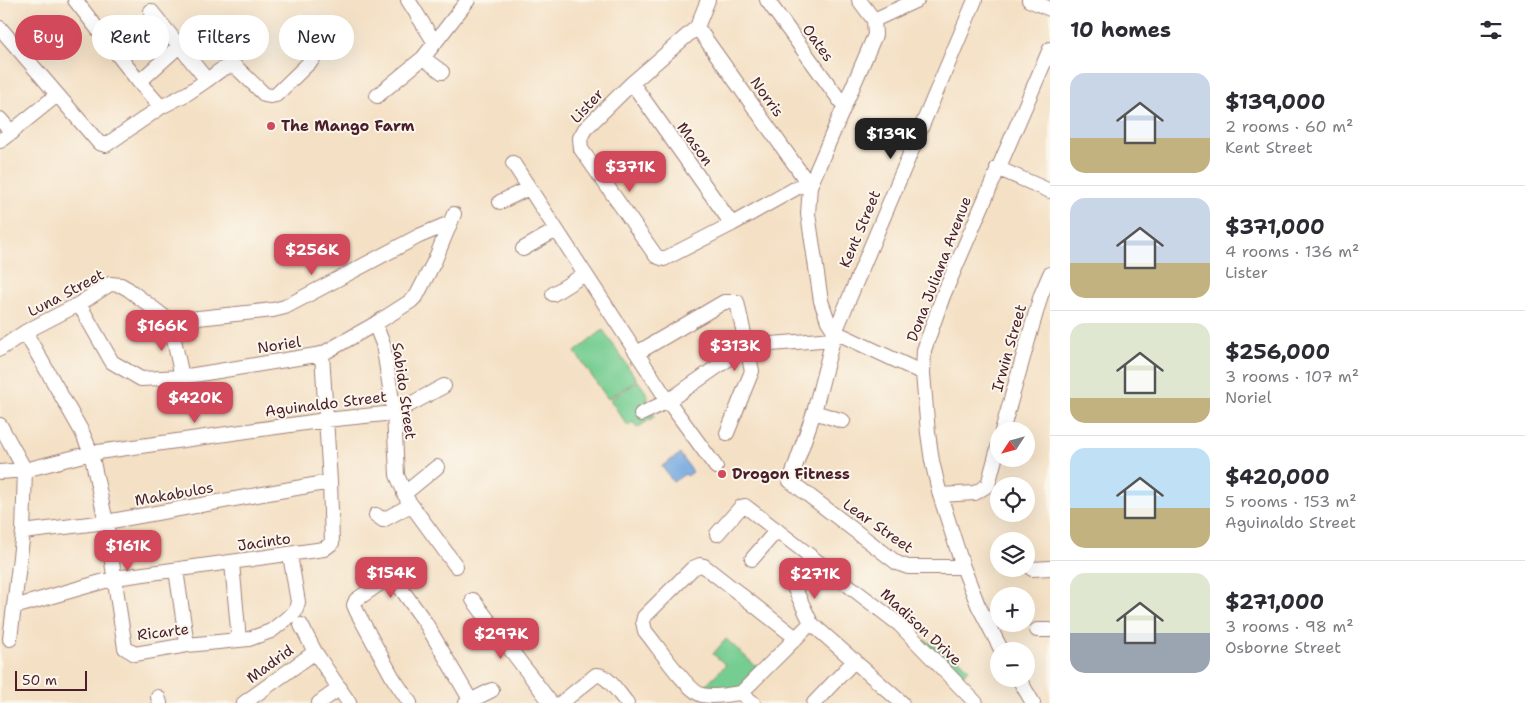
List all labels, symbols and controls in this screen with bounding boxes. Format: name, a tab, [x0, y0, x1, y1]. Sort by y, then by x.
chip: Buy	[15, 15, 82, 60]
chip: Rent	[92, 15, 169, 60]
chip: Filters	[179, 15, 269, 60]
chip: New	[279, 15, 354, 60]
text: 10 homes	[1070, 16, 1171, 44]
icon: filters	[1477, 16, 1505, 44]
street label: Oates	[798, 20, 838, 66]
street label: Norris	[746, 73, 788, 121]
street label: Lister	[566, 84, 608, 128]
text: $139,000	[1225, 88, 1325, 116]
icon: home	[1110, 93, 1170, 153]
place label: The Mango Farm	[281, 116, 415, 136]
text: 2 rooms · 60 m²	[1225, 116, 1353, 137]
street label: Mason	[672, 118, 718, 170]
pin: $139K	[856, 118, 926, 160]
marker: The Mango Farm	[265, 120, 277, 132]
text: $139K	[866, 123, 916, 144]
text: Kent Street	[1225, 137, 1313, 158]
pin: $371K	[595, 150, 665, 193]
text: $371K	[605, 156, 655, 177]
street label: Kent Street	[835, 187, 885, 271]
street label: Dona Juliana Avenue	[902, 193, 976, 345]
text: $371,000	[1225, 213, 1325, 241]
icon: home	[1110, 218, 1170, 278]
pin: $256K	[277, 234, 347, 276]
text: $256K	[285, 239, 339, 260]
text: 4 rooms · 136 m²	[1225, 241, 1359, 262]
text: Lister	[1225, 262, 1268, 283]
street label: Luna Street	[24, 264, 108, 322]
street label: Irwin Street	[987, 302, 1031, 394]
pin: $166K	[127, 310, 197, 352]
text: $166K	[137, 315, 187, 336]
pin: $313K	[700, 330, 770, 372]
street label: Noriel	[256, 332, 303, 358]
text: $313K	[710, 335, 760, 356]
text: $256,000	[1225, 338, 1330, 366]
street label: Sabido Street	[387, 341, 421, 441]
icon: home	[1110, 343, 1170, 403]
text: 3 rooms · 107 m²	[1225, 366, 1359, 387]
pin: $420K	[160, 382, 230, 424]
text: $420K	[168, 387, 222, 408]
street label: Aguinaldo Street	[264, 387, 388, 421]
text: Noriel	[1225, 387, 1272, 408]
north arrow	[990, 422, 1035, 468]
map controls	[990, 422, 1035, 687]
text: $420,000	[1225, 463, 1330, 491]
place label: Drogon Fitness	[732, 464, 850, 484]
marker: Drogon Fitness	[716, 468, 728, 480]
icon: home	[1110, 468, 1170, 528]
street label: Makabulos	[133, 477, 215, 511]
button: locate	[990, 477, 1035, 522]
text: 5 rooms · 153 m²	[1225, 491, 1357, 512]
street label: Lear Street	[839, 494, 917, 558]
text: Aguinaldo Street	[1225, 512, 1356, 533]
street label: Jacinto	[236, 528, 292, 556]
pin: $161K	[93, 530, 163, 572]
button: layers	[990, 532, 1035, 577]
text: $161K	[105, 535, 151, 556]
pin: $154K	[356, 556, 426, 599]
pin: $271K	[780, 558, 850, 600]
text: $154K	[366, 562, 416, 583]
text: $271K	[790, 563, 840, 584]
street label: Madison Drive	[876, 584, 966, 670]
button: +	[990, 587, 1035, 632]
text: $271,000	[1225, 588, 1324, 616]
icon: home	[1110, 593, 1170, 653]
text: 3 rooms · 98 m²	[1225, 616, 1354, 637]
pin: $297K	[466, 618, 536, 660]
street label: Ricarte	[136, 619, 190, 645]
text: $297K	[474, 623, 528, 644]
text: Osborne Street	[1225, 637, 1341, 658]
street label: Madrid	[243, 640, 298, 688]
button: −	[990, 642, 1035, 687]
scale bar	[15, 668, 88, 691]
text: 50 m	[22, 671, 57, 689]

